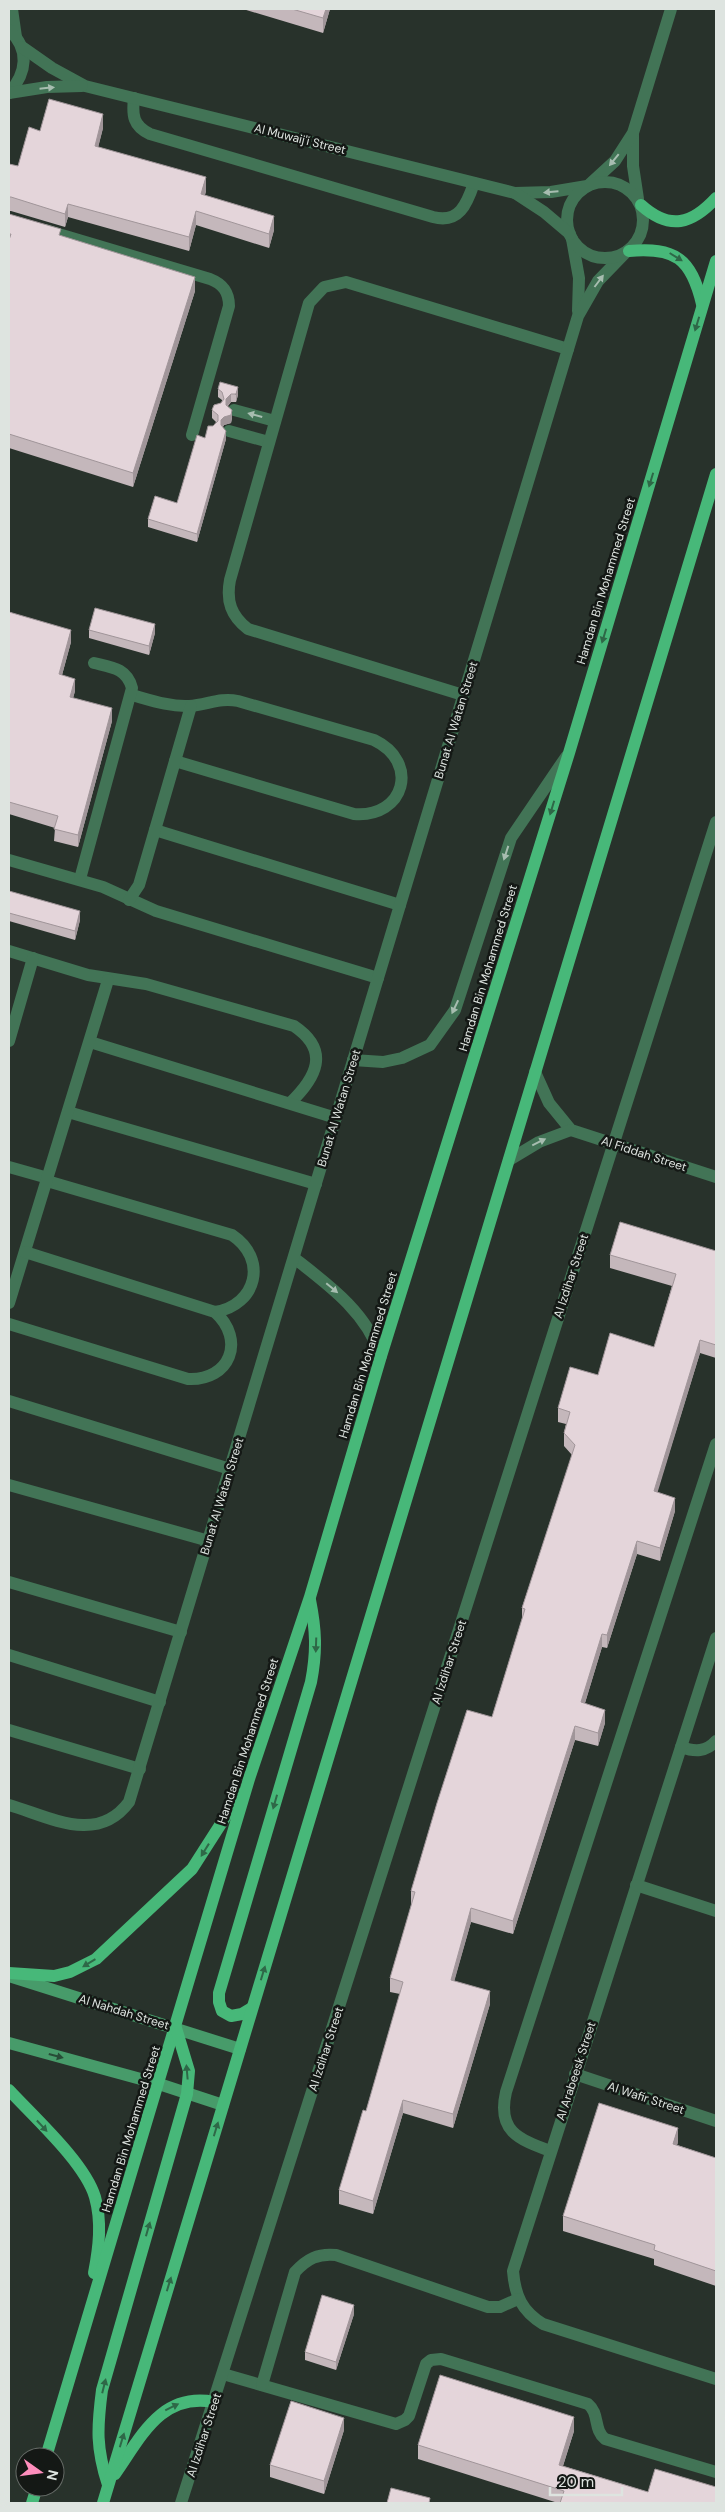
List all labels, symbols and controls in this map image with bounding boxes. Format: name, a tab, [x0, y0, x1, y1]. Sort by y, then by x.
one-way arrow	[39, 83, 55, 91]
street label: Al Muwaij'i Street	[252, 120, 348, 158]
one-way arrow	[609, 154, 620, 167]
one-way arrow	[543, 188, 559, 196]
one-way arrow	[669, 252, 682, 261]
one-way arrow	[593, 275, 604, 288]
one-way arrow	[693, 317, 701, 332]
one-way arrow	[247, 411, 262, 419]
one-way arrow	[646, 472, 654, 487]
street label: Hamdan Bin Mohammed Street	[573, 496, 639, 666]
one-way arrow	[600, 628, 608, 643]
street label: Bunat Al Watan Street	[431, 659, 482, 781]
one-way arrow	[548, 800, 555, 815]
one-way arrow	[502, 846, 510, 861]
street label: Hamdan Bin Mohammed Street	[455, 883, 521, 1053]
one-way arrow	[451, 1000, 459, 1015]
street label: Bunat Al Watan Street	[314, 1047, 365, 1169]
street label: Al Fiddah Street	[599, 1133, 689, 1175]
one-way arrow	[532, 1138, 546, 1146]
street label: Al Izdihar Street	[550, 1232, 592, 1320]
street label: Hamdan Bin Mohammed Street	[335, 1270, 401, 1440]
one-way arrow	[325, 1283, 338, 1294]
street label: Bunat Al Watan Street	[197, 1435, 248, 1557]
street label: Al Izdihar Street	[428, 1618, 470, 1706]
one-way arrow	[311, 1637, 319, 1653]
street label: Hamdan Bin Mohammed Street	[214, 1656, 282, 1826]
one-way arrow	[271, 1795, 279, 1810]
one-way arrow	[200, 1844, 210, 1857]
one-way arrow	[83, 1959, 96, 1968]
one-way arrow	[259, 1965, 267, 1980]
street label: Al Nahdah Street	[77, 1991, 171, 2033]
street label: Al Izdihar Street	[305, 2005, 347, 2093]
street label: Al Arabeesk Street	[552, 2019, 600, 2123]
street label: Hamdan Bin Mohammed Street	[98, 2044, 164, 2214]
one-way arrow	[48, 2053, 63, 2061]
one-way arrow	[183, 2064, 191, 2080]
street label: Al Wafir Street	[606, 2078, 687, 2118]
one-way arrow	[36, 2119, 48, 2131]
one-way arrow	[212, 2121, 220, 2136]
one-way arrow	[145, 2222, 153, 2237]
one-way arrow	[165, 2277, 173, 2292]
one-way arrow	[100, 2378, 108, 2393]
street label: Al Izdihar Street	[183, 2391, 225, 2479]
one-way arrow	[164, 2403, 179, 2412]
one-way arrow	[118, 2432, 126, 2447]
north arrow	[15, 2447, 65, 2497]
scale bar	[550, 2464, 622, 2496]
text: N	[43, 2468, 63, 2482]
text: 20 m	[558, 2472, 594, 2492]

